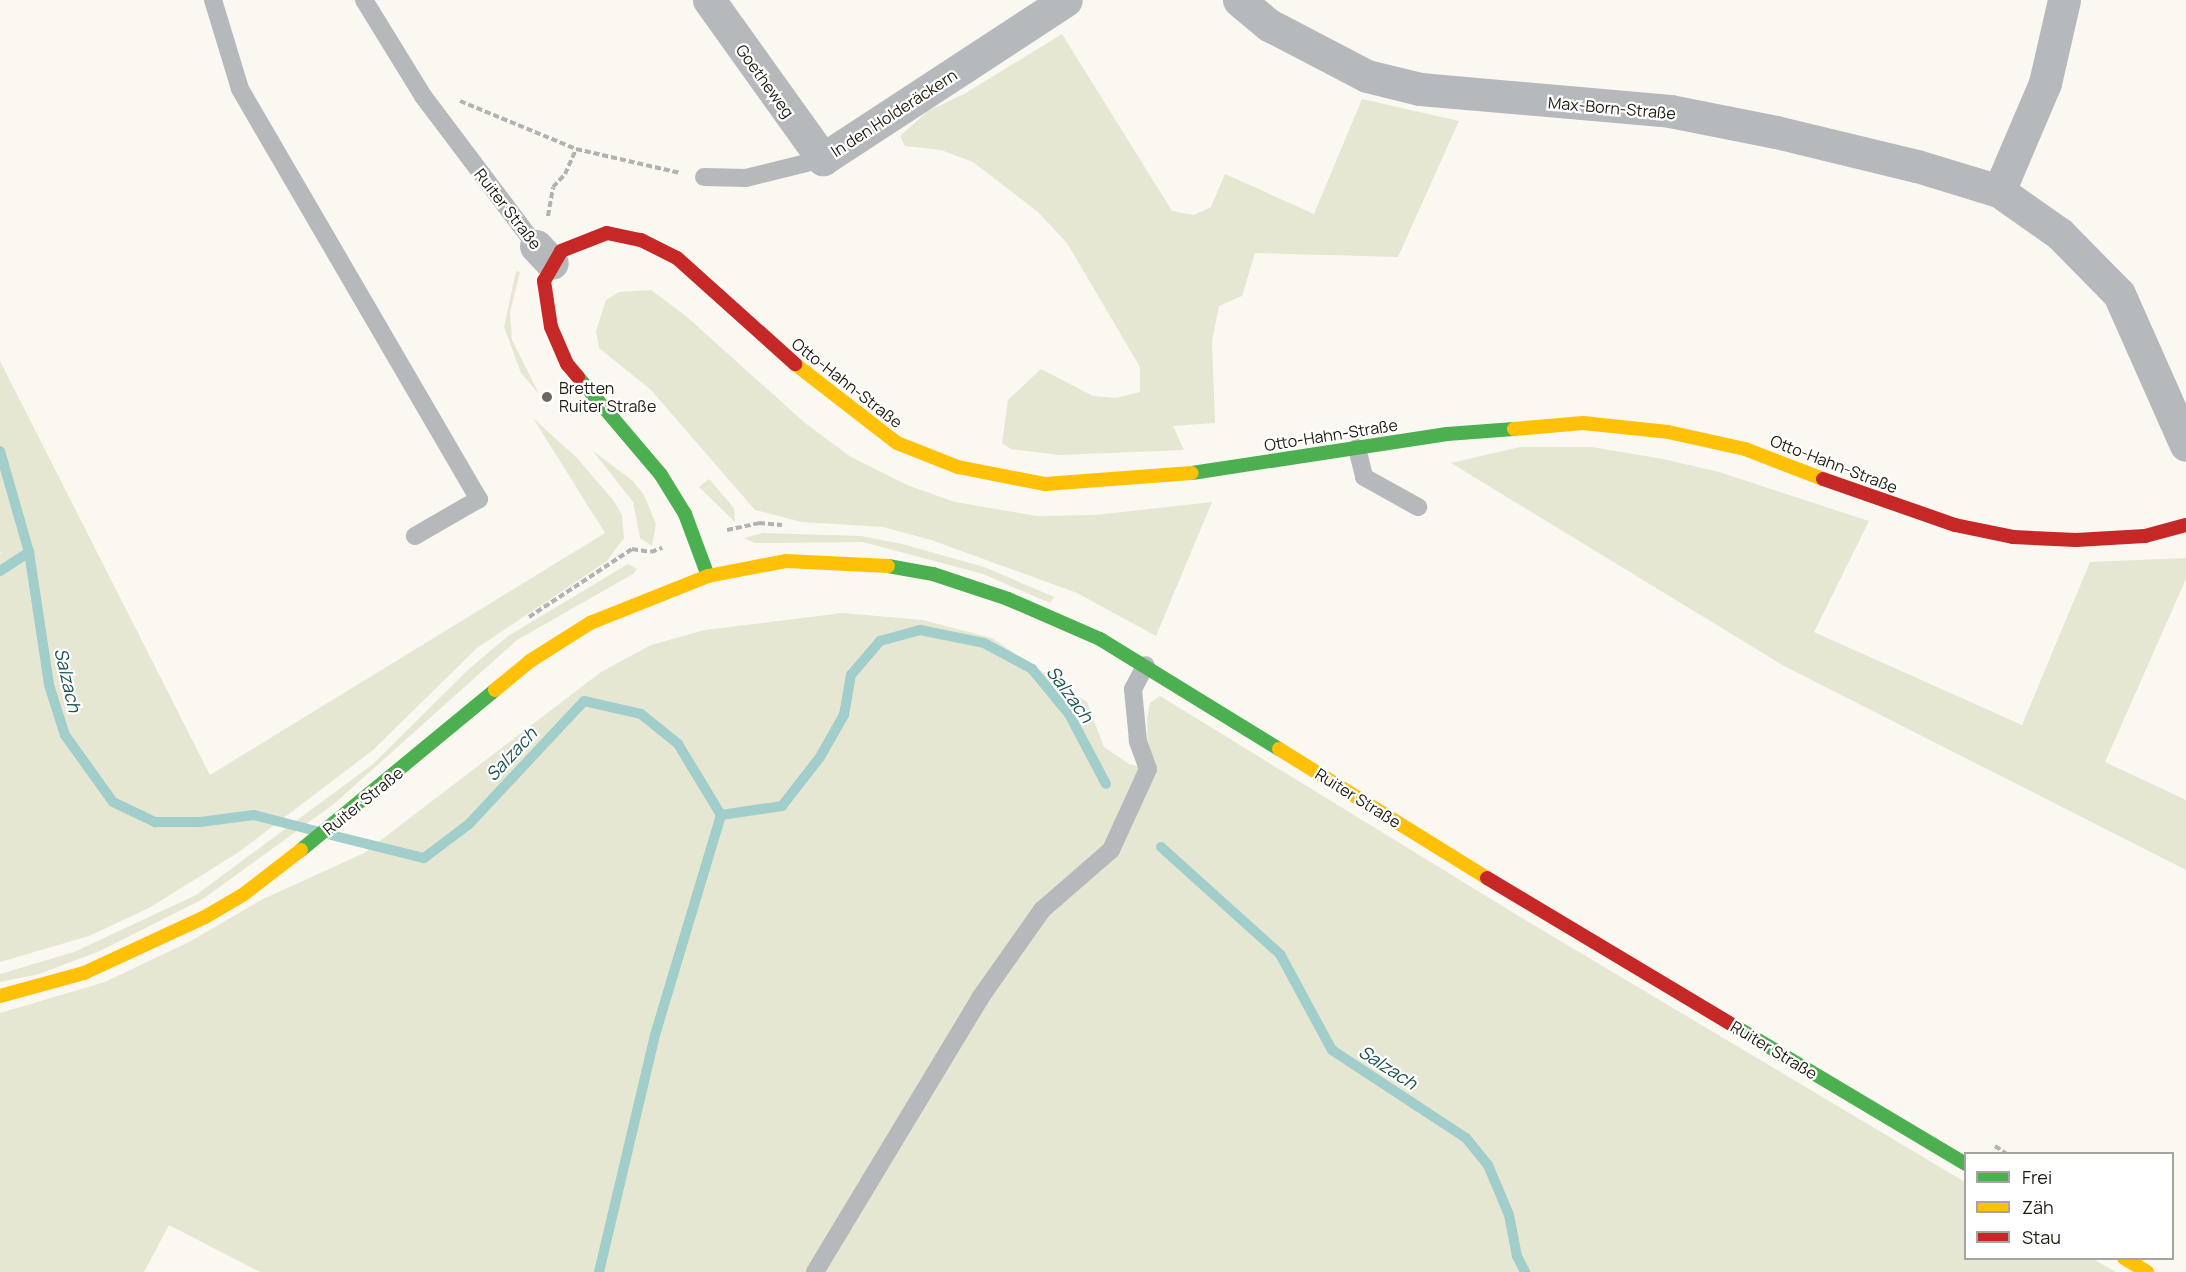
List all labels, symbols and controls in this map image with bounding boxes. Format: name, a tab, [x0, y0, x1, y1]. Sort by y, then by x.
street label: Goetheweg	[732, 41, 798, 121]
street label: In den Holderäckern	[827, 65, 961, 161]
street label: Max-Born-Straße	[1547, 93, 1677, 123]
street label: Ruiter Straße	[470, 165, 546, 253]
street label: Otto-Hahn-Straße	[788, 334, 906, 432]
place label: Bretten Ruiter Straße	[559, 378, 656, 416]
marker: Bretten Ruiter Straße	[540, 390, 554, 404]
street label: Otto-Hahn-Straße	[1263, 415, 1399, 455]
street label: Otto-Hahn-Straße	[1768, 431, 1900, 497]
water label: Salzach	[50, 646, 86, 714]
water label: Salzach	[1042, 661, 1098, 727]
water label: Salzach	[481, 723, 541, 785]
street label: Ruiter Straße	[319, 763, 407, 839]
street label: Ruiter Straße	[1312, 764, 1404, 832]
street label: Ruiter Straße	[1727, 1017, 1821, 1083]
water label: Salzach	[1355, 1040, 1421, 1094]
legend	[1964, 1152, 2174, 1260]
text: Frei	[2022, 1165, 2052, 1189]
text: Zäh	[2022, 1195, 2054, 1219]
text: Stau	[2022, 1225, 2061, 1249]

